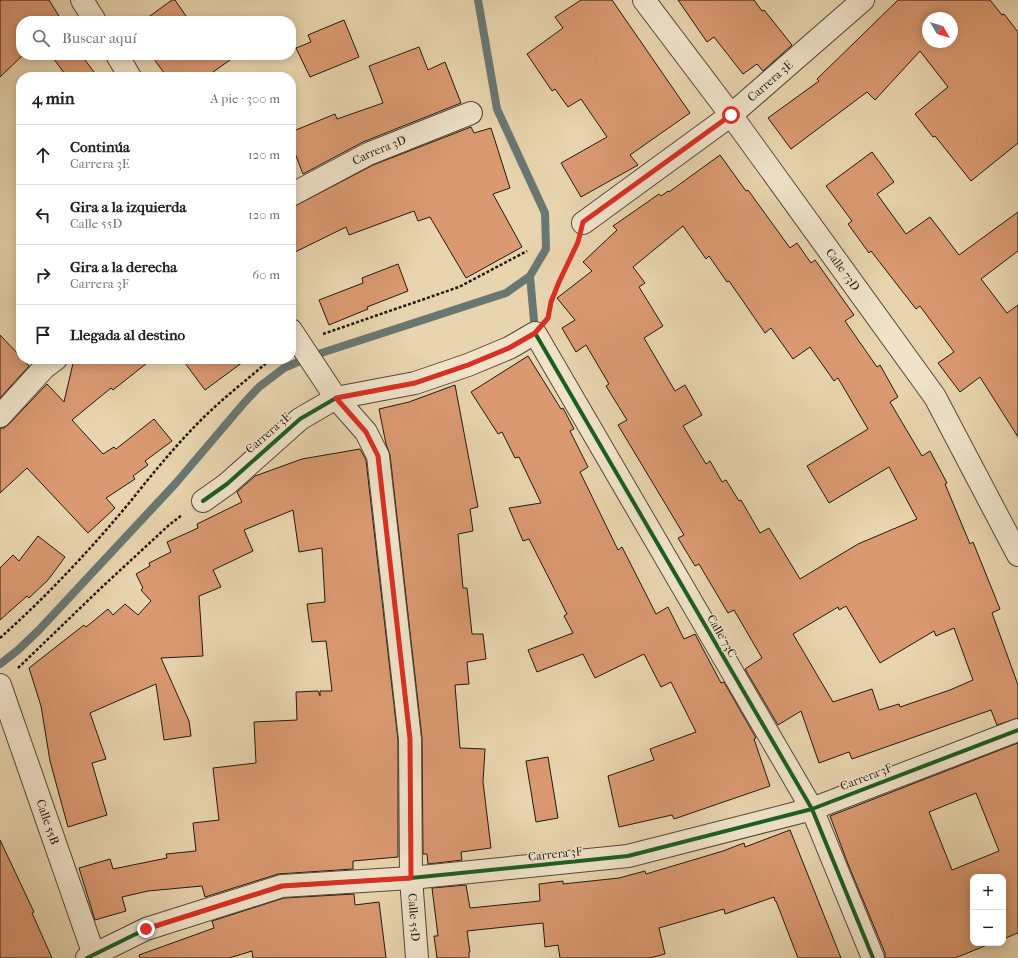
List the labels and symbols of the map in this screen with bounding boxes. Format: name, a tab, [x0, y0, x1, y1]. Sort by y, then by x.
north arrow	[922, 12, 958, 48]
street label: Carrera 3E	[745, 58, 795, 104]
route start	[722, 106, 740, 124]
street label: Carrera 3D	[350, 133, 408, 168]
street label: Calle 73D	[823, 246, 863, 293]
street label: Carrera 3E	[243, 410, 293, 456]
street label: Calle 73C	[704, 612, 740, 660]
street label: Carrera 3F	[838, 761, 894, 793]
street label: Calle 55B	[33, 798, 62, 847]
street label: Carrera 3F	[527, 844, 583, 864]
street label: Calle 55D	[405, 893, 423, 942]
route end	[137, 920, 155, 938]

